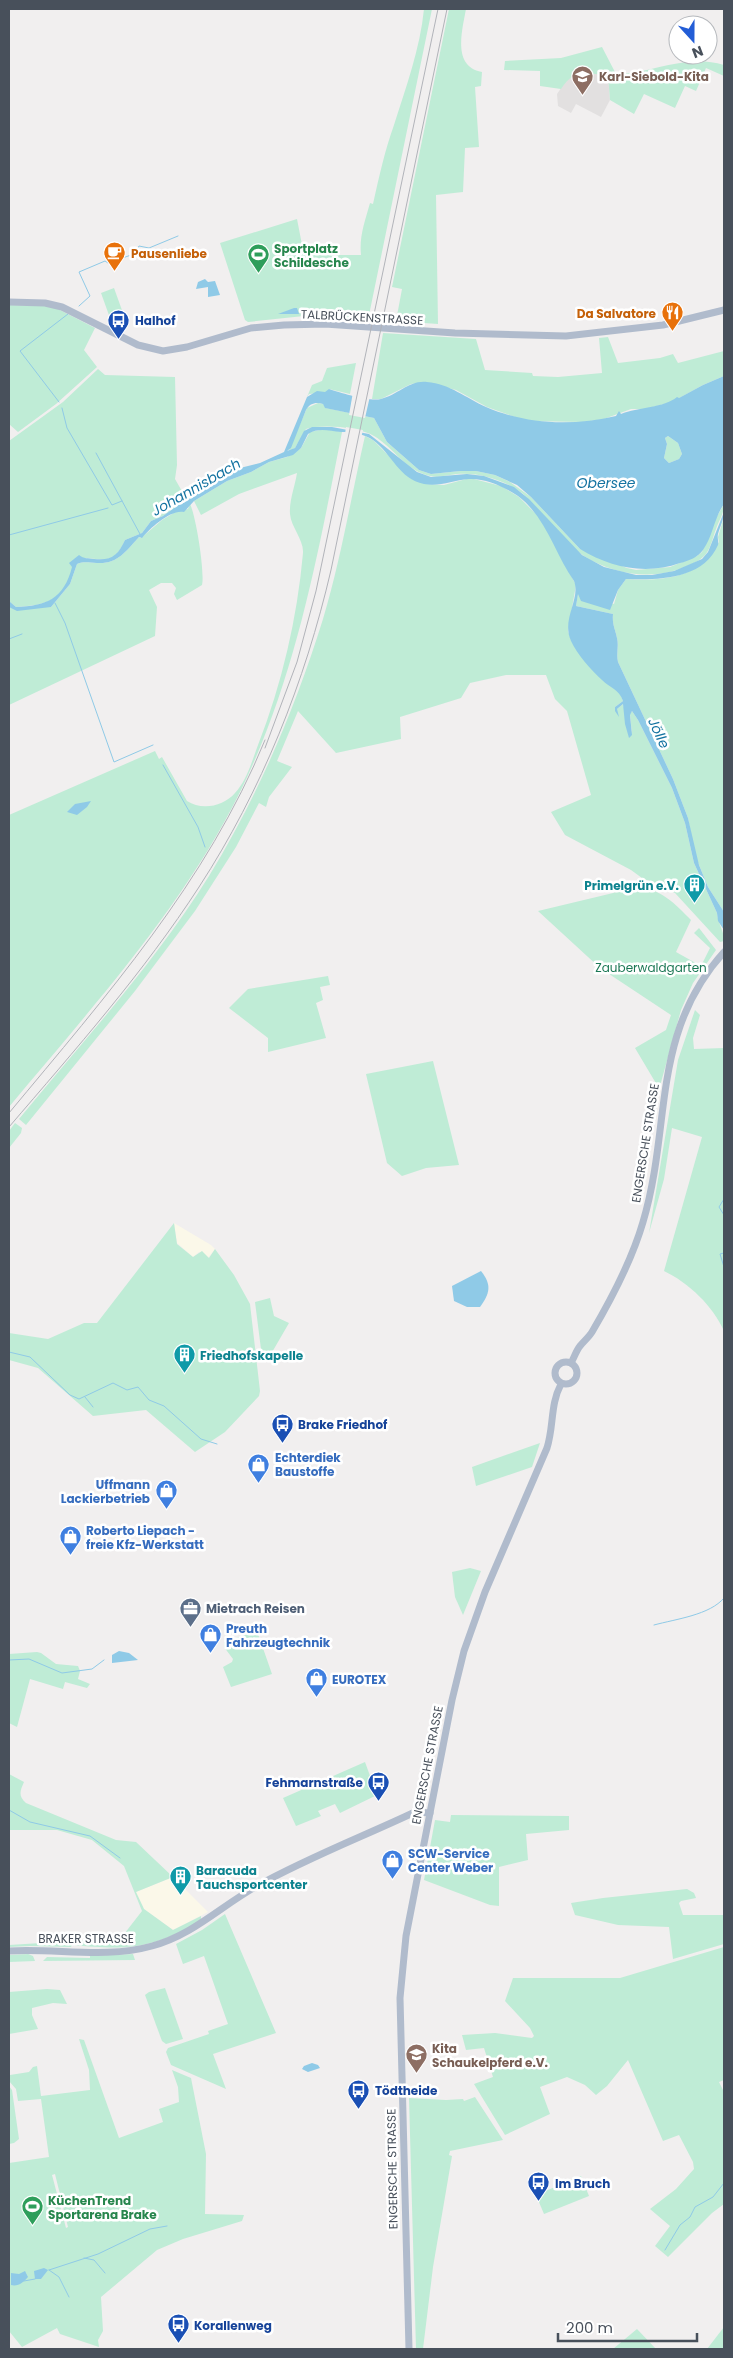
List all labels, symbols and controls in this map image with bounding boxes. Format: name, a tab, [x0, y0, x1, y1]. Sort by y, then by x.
north arrow	[668, 15, 718, 65]
text: N	[689, 41, 706, 63]
school or university icon: Karl-Siebold-Kita	[571, 64, 595, 95]
place label: Karl-Siebold-Kita	[599, 68, 709, 85]
place label: Sportplatz Schildesche	[274, 240, 349, 271]
cafe icon: Pausenliebe	[103, 241, 127, 272]
sports icon: Sportplatz Schildesche	[246, 243, 270, 274]
place label: Pausenliebe	[131, 245, 208, 262]
restaurant icon: Da Salvatore	[660, 301, 684, 332]
street label: TALBRÜCKENSTRASSE	[300, 305, 424, 329]
place label: Da Salvatore	[577, 305, 657, 322]
bus stop icon: Halhof	[107, 308, 131, 339]
place label: Halhof	[135, 312, 176, 329]
water label: Johannisbach	[148, 453, 244, 521]
water label: Obersee	[576, 473, 636, 493]
water label: Jölle	[643, 714, 675, 752]
building icon: Primelgrün e.V.	[683, 873, 707, 904]
place label: Primelgrün e.V.	[584, 877, 679, 894]
park label: Zauberwaldgarten	[595, 959, 707, 976]
street label: ENGERSCHE STRASSE	[627, 1082, 663, 1204]
building icon: Friedhofskapelle	[172, 1343, 196, 1374]
place label: Friedhofskapelle	[200, 1347, 304, 1364]
bus stop icon: Brake Friedhof	[270, 1412, 294, 1443]
place label: Brake Friedhof	[298, 1416, 388, 1433]
place label: Echterdiek Baustoffe	[275, 1449, 341, 1480]
shop icon: Echterdiek Baustoffe	[247, 1452, 271, 1483]
place label: Uffmann Lackierbetrieb	[61, 1476, 150, 1507]
shop icon: Uffmann Lackierbetrieb	[154, 1479, 178, 1510]
place label: Roberto Liepach - freie Kfz-Werkstatt	[86, 1522, 204, 1553]
shop icon: Roberto Liepach - freie Kfz-Werkstatt	[58, 1525, 82, 1556]
office icon: Mietrach Reisen	[178, 1596, 202, 1627]
place label: Mietrach Reisen	[206, 1600, 305, 1617]
place label: Preuth Fahrzeugtechnik	[226, 1620, 331, 1651]
shop icon: Preuth Fahrzeugtechnik	[198, 1623, 222, 1654]
shop icon: EUROTEX	[304, 1667, 328, 1698]
place label: EUROTEX	[332, 1671, 387, 1688]
street label: ENGERSCHE STRASSE	[407, 1704, 447, 1826]
bus stop icon: Fehmarnstraße	[367, 1770, 391, 1801]
place label: Fehmarnstraße	[266, 1774, 364, 1791]
place label: SCW-Service Center Weber	[408, 1845, 493, 1876]
shop icon: SCW-Service Center Weber	[380, 1848, 404, 1879]
place label: Baracuda Tauchsportcenter	[196, 1862, 307, 1893]
building icon: Baracuda Tauchsportcenter	[168, 1865, 192, 1896]
street label: BRAKER STRASSE	[38, 1930, 134, 1947]
place label: Kita Schaukelpferd e.V.	[432, 2040, 548, 2071]
school or university icon: Kita Schaukelpferd e.V.	[404, 2043, 428, 2074]
bus stop icon: Tödtheide	[347, 2078, 371, 2109]
place label: Tödtheide	[375, 2082, 438, 2099]
street label: ENGERSCHE STRASSE	[382, 2109, 402, 2229]
bus stop icon: Im Bruch	[527, 2171, 551, 2202]
place label: Im Bruch	[555, 2175, 610, 2192]
place label: KüchenTrend Sportarena Brake	[48, 2192, 157, 2223]
sports icon: KüchenTrend Sportarena Brake	[20, 2195, 44, 2226]
scale bar	[558, 2310, 697, 2342]
bus stop icon: Korallenweg	[166, 2313, 190, 2344]
place label: Korallenweg	[194, 2317, 272, 2334]
text: 200 m	[566, 2317, 613, 2338]

